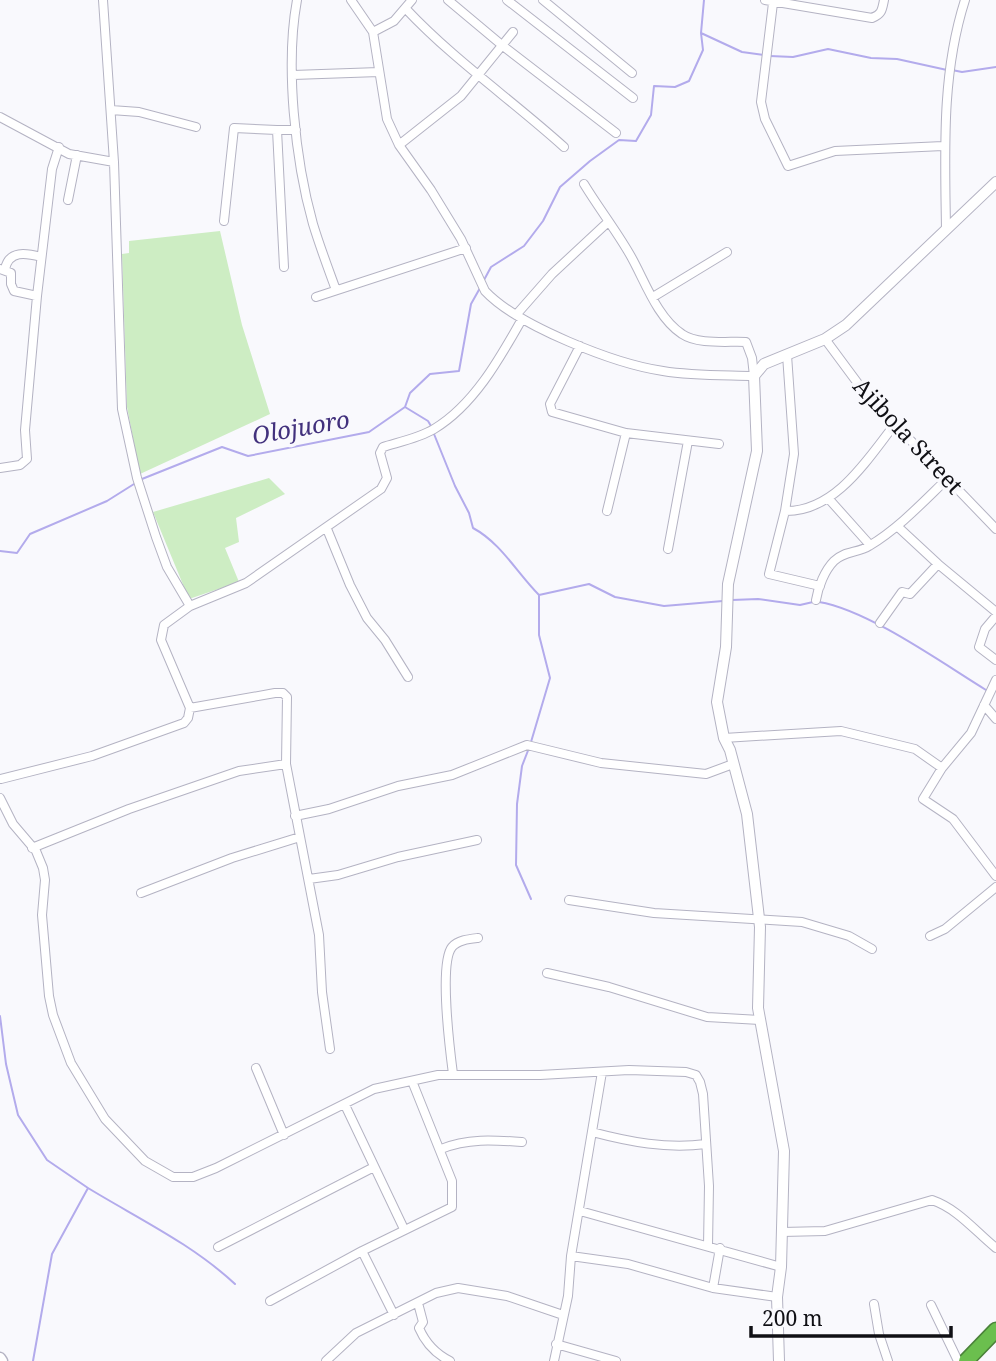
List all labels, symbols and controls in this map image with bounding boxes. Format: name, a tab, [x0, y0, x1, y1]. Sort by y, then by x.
street label: Ajibola Street	[847, 370, 971, 500]
water label: Olojuoro	[249, 402, 352, 451]
scale bar	[751, 1294, 950, 1338]
text: 200 m	[762, 1304, 823, 1332]

